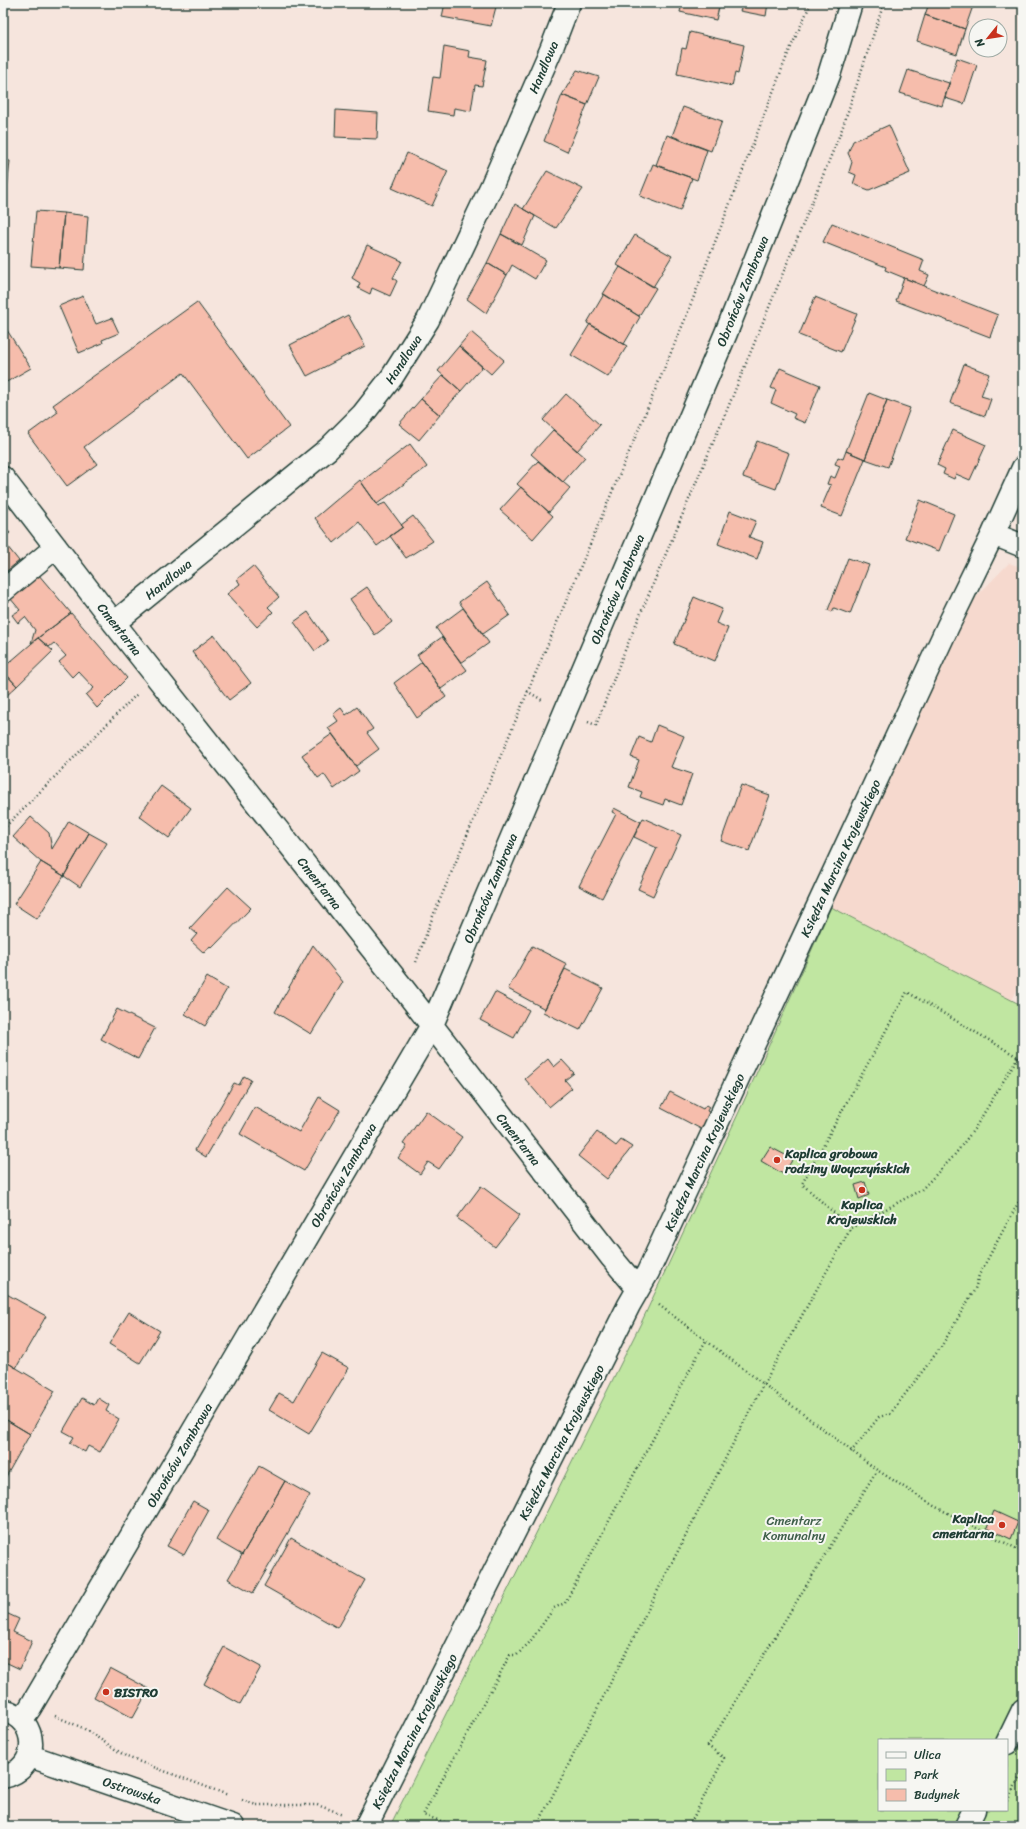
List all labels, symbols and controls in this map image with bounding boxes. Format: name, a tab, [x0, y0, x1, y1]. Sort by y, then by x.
north arrow	[968, 18, 1008, 58]
text: N	[969, 34, 990, 52]
street label: Handlowa	[522, 37, 565, 97]
street label: Obrońców Zambrowa	[710, 232, 775, 350]
street label: Handlowa	[379, 329, 428, 389]
street label: Obrońców Zambrowa	[584, 530, 651, 648]
street label: Handlowa	[140, 553, 197, 606]
street label: Cmentarna	[91, 598, 148, 661]
street label: Księdza Marcina Krajewskiego	[794, 775, 887, 941]
street label: Obrońców Zambrowa	[457, 829, 524, 947]
street label: Cmentarna	[291, 852, 348, 915]
street label: Księdza Marcina Krajewskiego	[658, 1069, 751, 1235]
street label: Cmentarna	[490, 1108, 547, 1171]
street label: Obrońców Zambrowa	[304, 1118, 383, 1232]
place label: Kaplica grobowa rodziny Woyczyńskich	[784, 1142, 910, 1180]
marker: Kaplica grobowa rodziny Woyczyńskich	[772, 1155, 782, 1165]
marker: Kaplica Krajewskich	[857, 1185, 867, 1195]
place label: Kaplica Krajewskich	[826, 1193, 897, 1231]
street label: Księdza Marcina Krajewskiego	[512, 1360, 611, 1524]
street label: Obrońców Zambrowa	[140, 1398, 219, 1512]
place label: Kaplica cmentarna	[932, 1507, 994, 1545]
park label: Cmentarz Komunalny	[763, 1509, 825, 1547]
marker: Kaplica cmentarna	[997, 1520, 1007, 1530]
street label: Księdza Marcina Krajewskiego	[365, 1649, 464, 1813]
place label: BISTRO	[114, 1681, 159, 1704]
marker: BISTRO	[101, 1687, 111, 1697]
legend	[878, 1739, 1008, 1811]
text: Ulica	[914, 1744, 942, 1766]
text: Park	[914, 1764, 939, 1786]
street label: Ostrowska	[100, 1770, 165, 1811]
text: Budynek	[914, 1784, 960, 1806]

